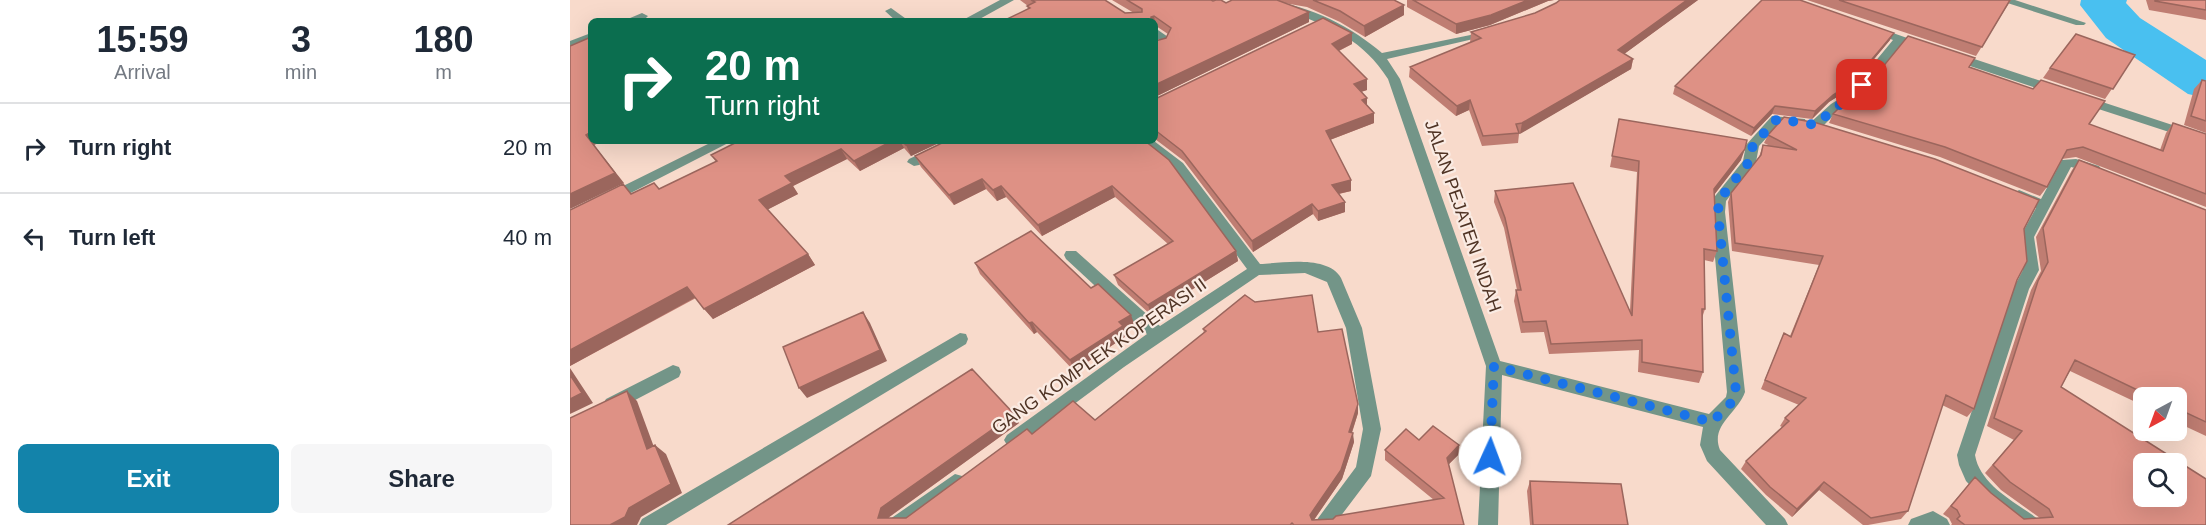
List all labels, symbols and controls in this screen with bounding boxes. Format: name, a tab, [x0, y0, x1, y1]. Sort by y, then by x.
text: 15:59	[96, 19, 188, 60]
text: 3	[291, 19, 311, 60]
text: 180	[413, 19, 474, 60]
icon: right	[606, 42, 684, 120]
text: 20 m	[705, 42, 801, 89]
pin	[1836, 59, 1887, 110]
text: Arrival	[114, 61, 171, 83]
text: min	[285, 61, 317, 83]
text: m	[435, 61, 452, 83]
icon: arrive	[1845, 68, 1878, 101]
text: Turn right	[705, 91, 820, 121]
street label: JALAN PEJATEN INDAH	[1421, 117, 1505, 315]
icon: right	[18, 132, 51, 165]
text: Turn right	[69, 135, 171, 160]
text: 20 m	[503, 135, 552, 160]
icon: left	[18, 222, 51, 255]
text: Turn left	[69, 225, 155, 250]
text: 40 m	[503, 225, 552, 250]
street label: GANG KOMPLEK KOPERASI II	[988, 274, 1210, 438]
north arrow	[2133, 387, 2187, 441]
map controls	[2133, 387, 2187, 507]
position arrow	[1458, 425, 1522, 489]
button: Exit	[18, 444, 279, 513]
button: Share	[291, 444, 552, 513]
button: search	[2133, 453, 2187, 507]

